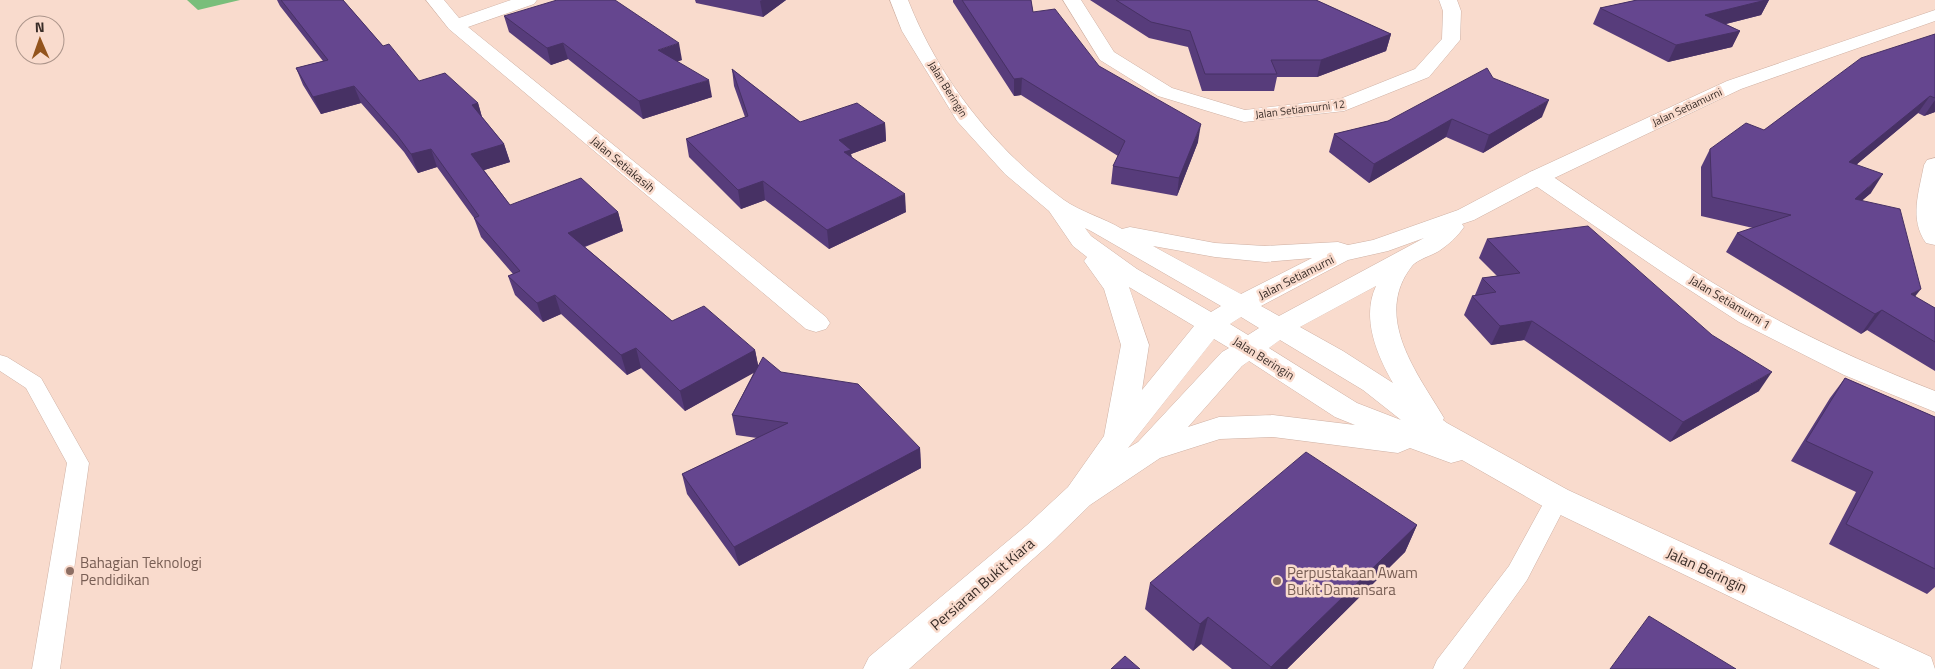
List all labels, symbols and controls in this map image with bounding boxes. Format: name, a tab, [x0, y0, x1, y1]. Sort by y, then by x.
north arrow	[15, 15, 65, 65]
text: N	[34, 16, 45, 37]
street label: Jalan Beringin	[924, 58, 972, 120]
street label: Jalan Setiamurni	[1649, 84, 1725, 130]
street label: Jalan Setiamurni 12	[1254, 96, 1346, 122]
street label: Jalan Setiakasih	[587, 131, 659, 197]
street label: Jalan Setiamurni	[1255, 250, 1337, 304]
street label: Jalan Setiamurni 1	[1686, 270, 1774, 334]
street label: Jalan Beringin	[1230, 332, 1298, 384]
street label: Persiaran Bukit Kiara	[925, 532, 1040, 636]
street label: Jalan Beringin	[1663, 541, 1751, 599]
place label: Bahagian Teknologi Pendidikan	[80, 551, 202, 591]
place label: Perpustakaan Awam Bukit Damansara	[1287, 561, 1418, 601]
marker: Bahagian Teknologi Pendidikan	[64, 565, 76, 577]
marker: Perpustakaan Awam Bukit Damansara	[1271, 575, 1283, 587]

